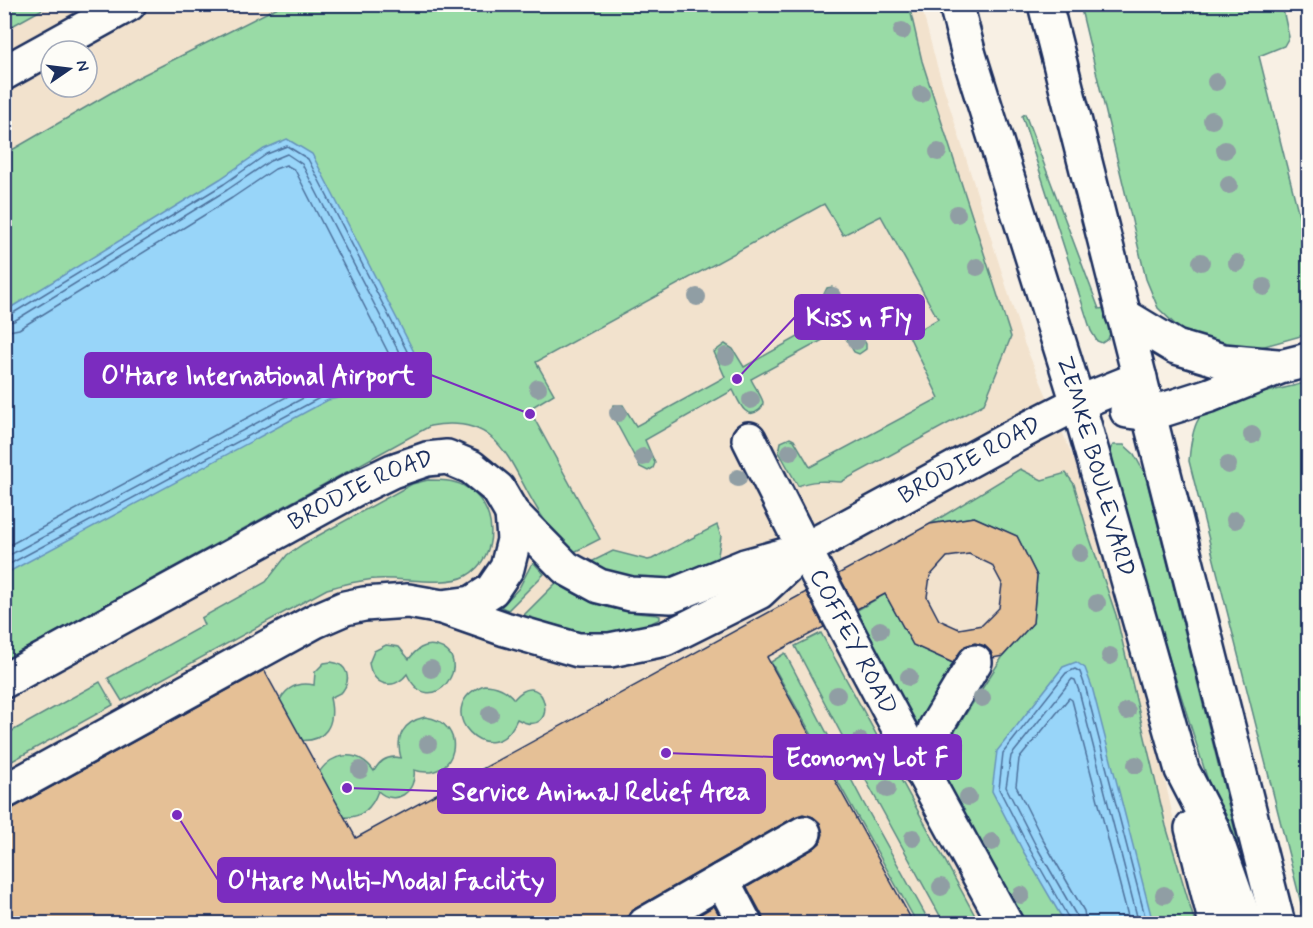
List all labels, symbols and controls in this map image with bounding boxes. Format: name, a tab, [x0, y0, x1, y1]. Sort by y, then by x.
north arrow	[39, 39, 99, 99]
text: N	[71, 58, 94, 73]
callout: Kiss n Fly	[795, 295, 924, 339]
text: Kiss n Fly	[806, 302, 912, 336]
street label: ZEMKE BOULEVARD	[1049, 352, 1142, 580]
callout: O'Hare International Airport	[85, 353, 431, 397]
text: O'Hare International Airport	[101, 360, 416, 394]
street label: BRODIE ROAD	[893, 409, 1046, 511]
street label: BRODIE ROAD	[283, 443, 437, 538]
street label: COFFEY ROAD	[802, 564, 904, 720]
callout: Economy Lot F	[774, 735, 961, 779]
text: Economy Lot F	[786, 742, 949, 776]
callout: Service Animal Relief Area	[438, 769, 765, 813]
text: Service Animal Relief Area	[452, 776, 750, 810]
callout: O'Hare Multi-Modal Facility	[218, 858, 555, 902]
text: O'Hare Multi-Modal Facility	[227, 865, 545, 899]

